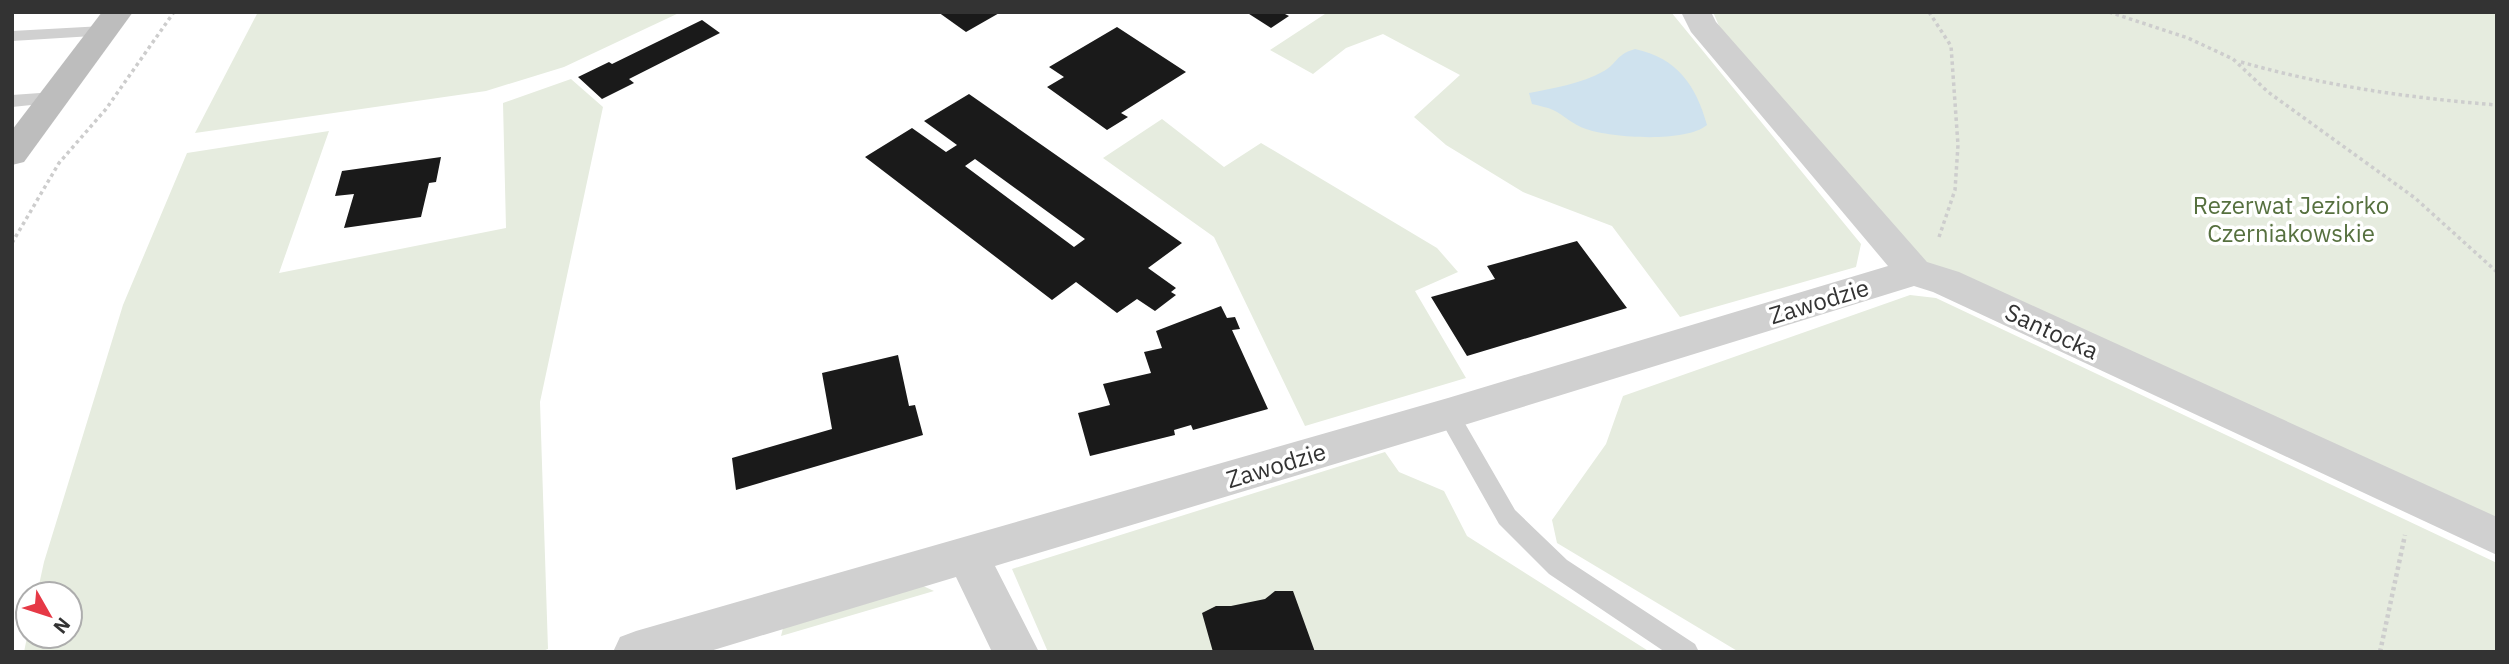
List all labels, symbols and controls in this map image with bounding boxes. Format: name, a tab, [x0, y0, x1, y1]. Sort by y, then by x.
park label: Rezerwat Jeziorko Czerniakowskie	[2193, 189, 2389, 249]
street label: Zawodzie	[1765, 271, 1873, 331]
street label: Santocka	[2000, 295, 2104, 367]
street label: Zawodzie	[1222, 435, 1330, 495]
north arrow	[14, 580, 84, 650]
text: N	[49, 613, 76, 639]

